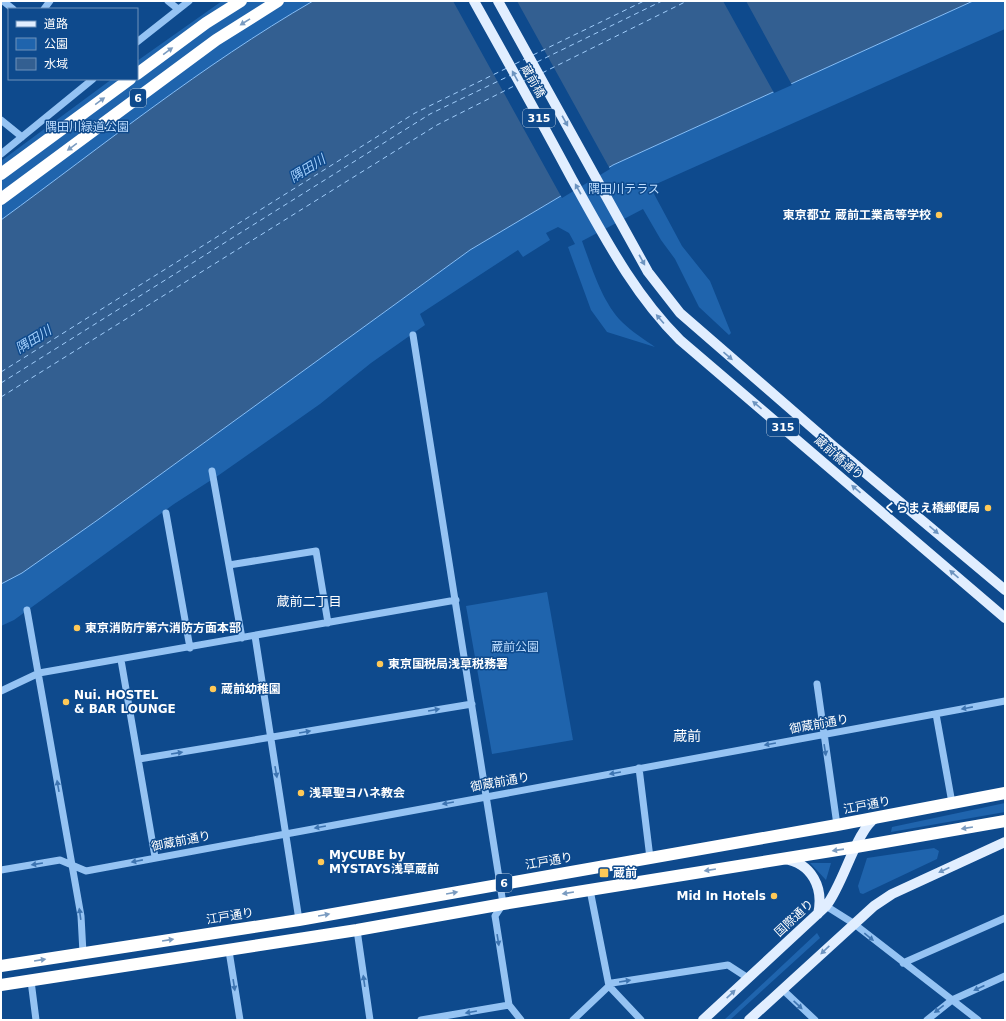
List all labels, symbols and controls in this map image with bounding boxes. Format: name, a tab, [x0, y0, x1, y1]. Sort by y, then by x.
legend	[8, 8, 138, 80]
text: 道路	[44, 17, 68, 31]
one-way arrow	[240, 18, 250, 26]
text: 公園	[44, 37, 68, 51]
one-way arrow	[163, 46, 174, 55]
text: 水域	[44, 57, 68, 71]
street label: 蔵前橋	[518, 62, 548, 100]
one-way arrow	[512, 70, 519, 82]
road number: 6	[130, 89, 146, 107]
one-way arrow	[95, 97, 105, 105]
road number: 315	[523, 109, 555, 127]
one-way arrow	[561, 115, 568, 127]
park label: 隅田川緑道公園	[45, 120, 129, 134]
one-way arrow	[66, 143, 77, 151]
water label: 隅田川	[287, 151, 329, 185]
park label: 隅田川テラス	[588, 182, 660, 196]
one-way arrow	[575, 183, 582, 195]
place label: 東京都立 蔵前工業高等学校	[783, 208, 931, 222]
marker: 東京都立 蔵前工業高等学校	[934, 210, 944, 220]
one-way arrow	[638, 254, 645, 266]
one-way arrow	[655, 314, 664, 324]
water label: 隅田川	[13, 322, 55, 356]
one-way arrow	[723, 351, 734, 360]
one-way arrow	[752, 401, 762, 410]
road number: 315	[767, 418, 799, 436]
street label: 蔵前橋通り	[812, 433, 866, 483]
one-way arrow	[851, 485, 861, 494]
place label: くらまえ橋郵便局	[884, 501, 980, 515]
marker: くらまえ橋郵便局	[983, 503, 993, 513]
one-way arrow	[929, 526, 939, 535]
one-way arrow	[949, 570, 960, 579]
district label: 蔵前二丁目	[276, 594, 342, 609]
place label: 東京消防庁第六消防方面本部	[85, 621, 241, 635]
marker: 東京消防庁第六消防方面本部	[72, 623, 82, 633]
park label: 蔵前公園	[491, 640, 539, 654]
place label: 東京国税局浅草税務署	[388, 657, 508, 671]
marker: 東京国税局浅草税務署	[375, 659, 385, 669]
place label: 蔵前幼稚園	[221, 682, 281, 696]
marker: 蔵前幼稚園	[208, 684, 218, 694]
place label: Nui. HOSTEL & BAR LOUNGE	[74, 688, 176, 716]
marker: Nui. HOSTEL & BAR LOUNGE	[61, 697, 71, 707]
one-way arrow	[961, 706, 973, 712]
one-way arrow	[428, 707, 440, 713]
street label: 御蔵前通り	[788, 712, 850, 736]
district label: 蔵前	[673, 728, 701, 744]
one-way arrow	[299, 729, 312, 735]
one-way arrow	[764, 742, 776, 748]
one-way arrow	[822, 744, 828, 756]
one-way arrow	[171, 750, 183, 756]
one-way arrow	[273, 765, 279, 778]
street label: 御蔵前通り	[469, 770, 531, 794]
one-way arrow	[608, 770, 621, 776]
one-way arrow	[55, 780, 61, 792]
place label: 浅草聖ヨハネ教会	[309, 786, 405, 800]
marker: 浅草聖ヨハネ教会	[296, 788, 306, 798]
street label: 江戸通り	[842, 794, 892, 816]
one-way arrow	[442, 800, 454, 806]
one-way arrow	[314, 824, 326, 830]
one-way arrow	[960, 825, 973, 831]
street label: 御蔵前通り	[150, 828, 212, 854]
one-way arrow	[832, 847, 845, 853]
place label: MyCUBE by MYSTAYS浅草蔵前	[329, 848, 439, 876]
street label: 江戸通り	[524, 850, 574, 872]
marker: MyCUBE by MYSTAYS浅草蔵前	[316, 857, 326, 867]
one-way arrow	[131, 858, 143, 864]
one-way arrow	[30, 861, 43, 867]
place label: 蔵前	[613, 866, 637, 880]
marker: 蔵前	[598, 867, 610, 879]
one-way arrow	[704, 867, 716, 873]
one-way arrow	[939, 867, 950, 873]
road number: 6	[496, 874, 512, 892]
one-way arrow	[446, 889, 458, 895]
place label: Mid In Hotels	[677, 889, 766, 903]
one-way arrow	[562, 890, 574, 896]
marker: Mid In Hotels	[769, 891, 779, 901]
street label: 国際通り	[772, 897, 816, 939]
street label: 江戸通り	[205, 905, 255, 927]
one-way arrow	[77, 908, 83, 920]
one-way arrow	[318, 912, 330, 918]
one-way arrow	[864, 932, 875, 941]
one-way arrow	[496, 934, 502, 946]
one-way arrow	[162, 937, 174, 943]
one-way arrow	[820, 945, 829, 954]
one-way arrow	[33, 957, 46, 963]
one-way arrow	[361, 975, 367, 988]
one-way arrow	[619, 978, 631, 984]
one-way arrow	[232, 979, 238, 991]
one-way arrow	[973, 985, 984, 991]
one-way arrow	[726, 989, 736, 998]
one-way arrow	[793, 1000, 803, 1010]
one-way arrow	[934, 1005, 945, 1014]
one-way arrow	[464, 1009, 477, 1015]

